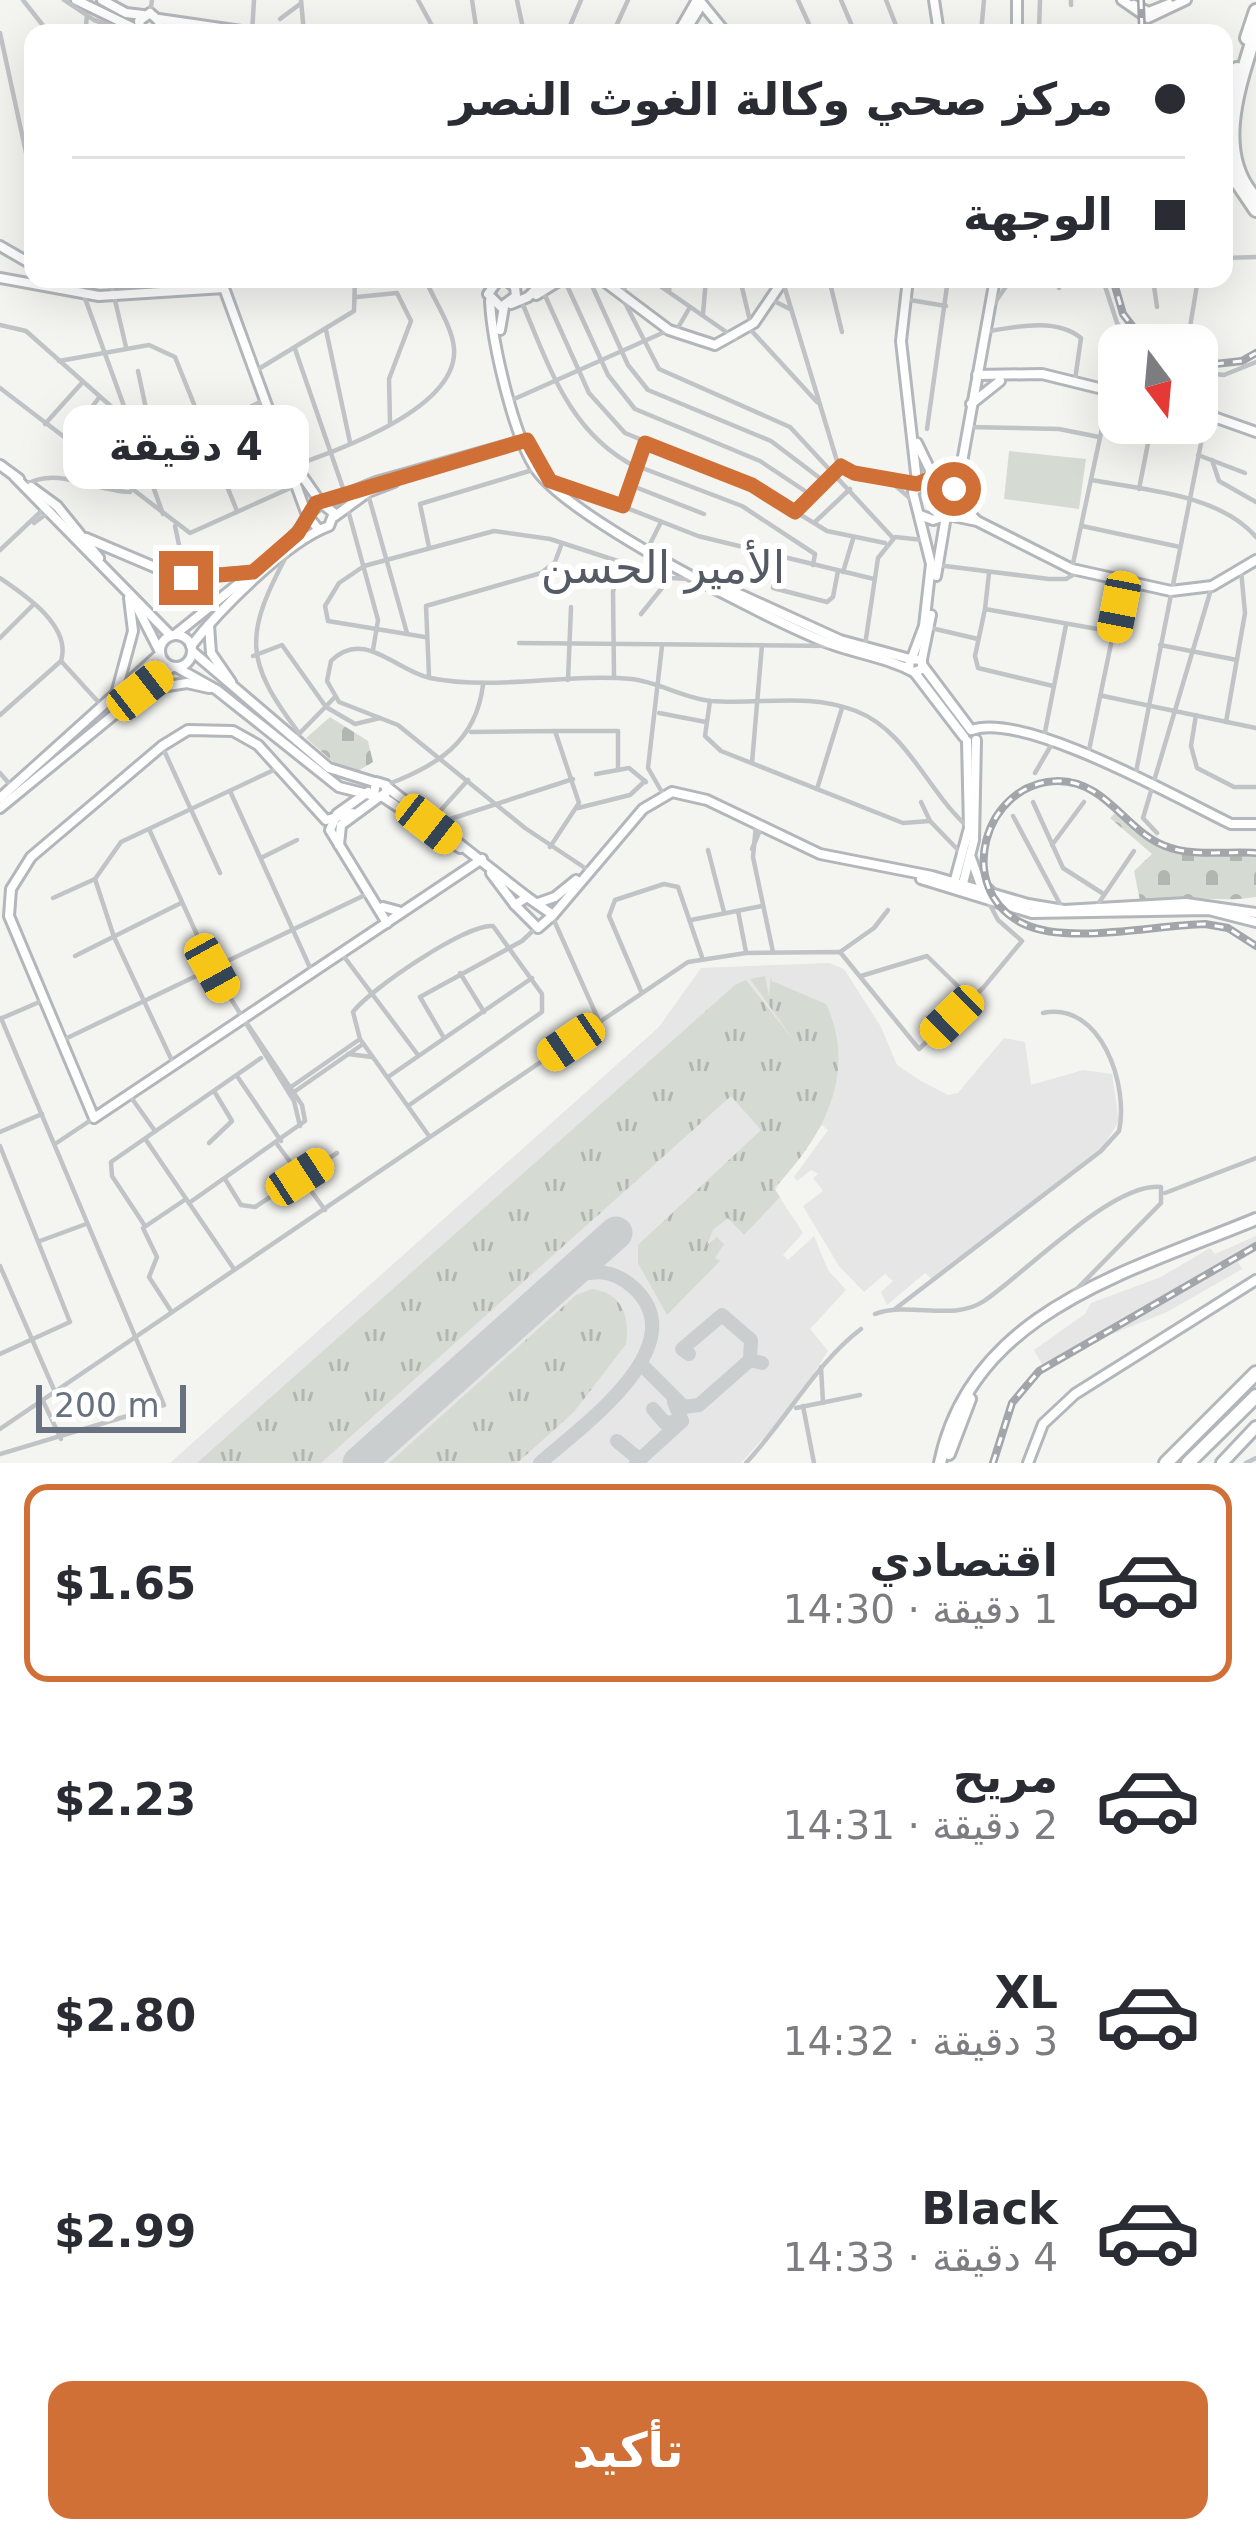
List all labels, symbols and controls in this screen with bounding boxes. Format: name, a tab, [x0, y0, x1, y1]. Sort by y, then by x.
text: مركز صحي وكالة الغوث النصر	[449, 73, 1113, 126]
text: الوجهة	[963, 188, 1113, 241]
north arrow	[1098, 324, 1218, 444]
map controls	[1098, 324, 1218, 444]
callout: 4 دقيقة	[63, 404, 309, 488]
text: 4 دقيقة	[109, 424, 263, 469]
route start	[927, 462, 981, 516]
district label: الأمير الحسن	[541, 539, 785, 594]
route end	[159, 551, 213, 605]
car	[1094, 568, 1144, 646]
car	[101, 655, 179, 727]
car	[390, 788, 468, 860]
car	[179, 928, 245, 1008]
car	[914, 979, 990, 1055]
car	[531, 1007, 611, 1077]
car	[260, 1142, 340, 1212]
scale bar	[36, 1379, 186, 1432]
text: 200 m	[54, 1386, 160, 1425]
icon: car	[1094, 1529, 1202, 1637]
text: اقتصادي	[869, 1534, 1058, 1587]
text: $1.65	[54, 1557, 196, 1610]
text: 1 دقيقة · 14:30	[783, 1587, 1058, 1632]
icon: car	[1094, 1745, 1202, 1853]
text: مريح	[953, 1750, 1058, 1803]
text: $2.23	[54, 1773, 196, 1826]
text: 2 دقيقة · 14:31	[783, 1803, 1058, 1848]
icon: car	[1094, 1961, 1202, 2069]
text: XL	[995, 1966, 1058, 2019]
text: $2.80	[54, 1989, 196, 2042]
text: 3 دقيقة · 14:32	[783, 2019, 1058, 2064]
icon: car	[1094, 2177, 1202, 2285]
text: Black	[921, 2182, 1058, 2235]
text: $2.99	[54, 2205, 196, 2258]
text: 4 دقيقة · 14:33	[783, 2235, 1058, 2280]
button: تأكيد	[48, 2381, 1208, 2519]

